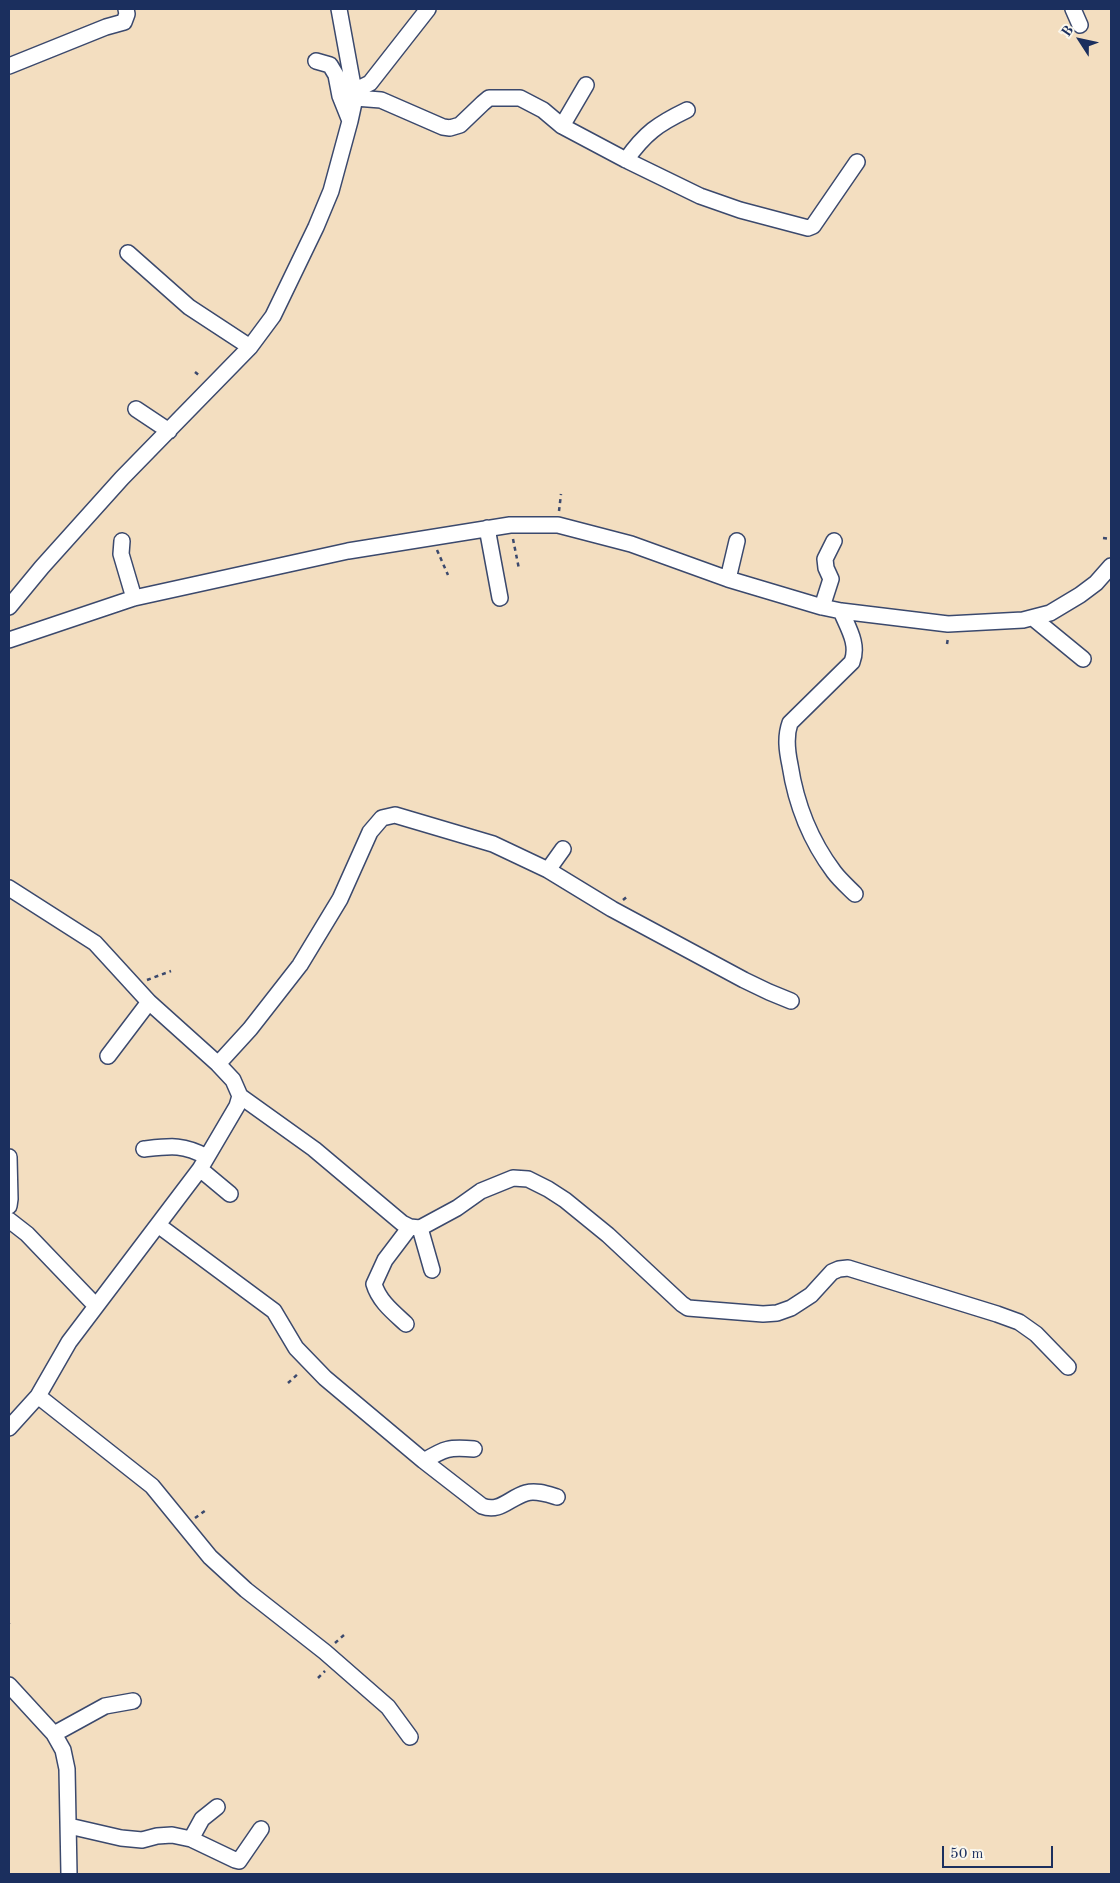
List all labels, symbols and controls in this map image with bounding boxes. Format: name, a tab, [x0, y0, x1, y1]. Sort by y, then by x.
north arrow	[1055, 15, 1105, 65]
text: B	[1059, 23, 1076, 39]
scale bar	[945, 1836, 1056, 1868]
text: 50 m	[950, 1847, 984, 1862]

